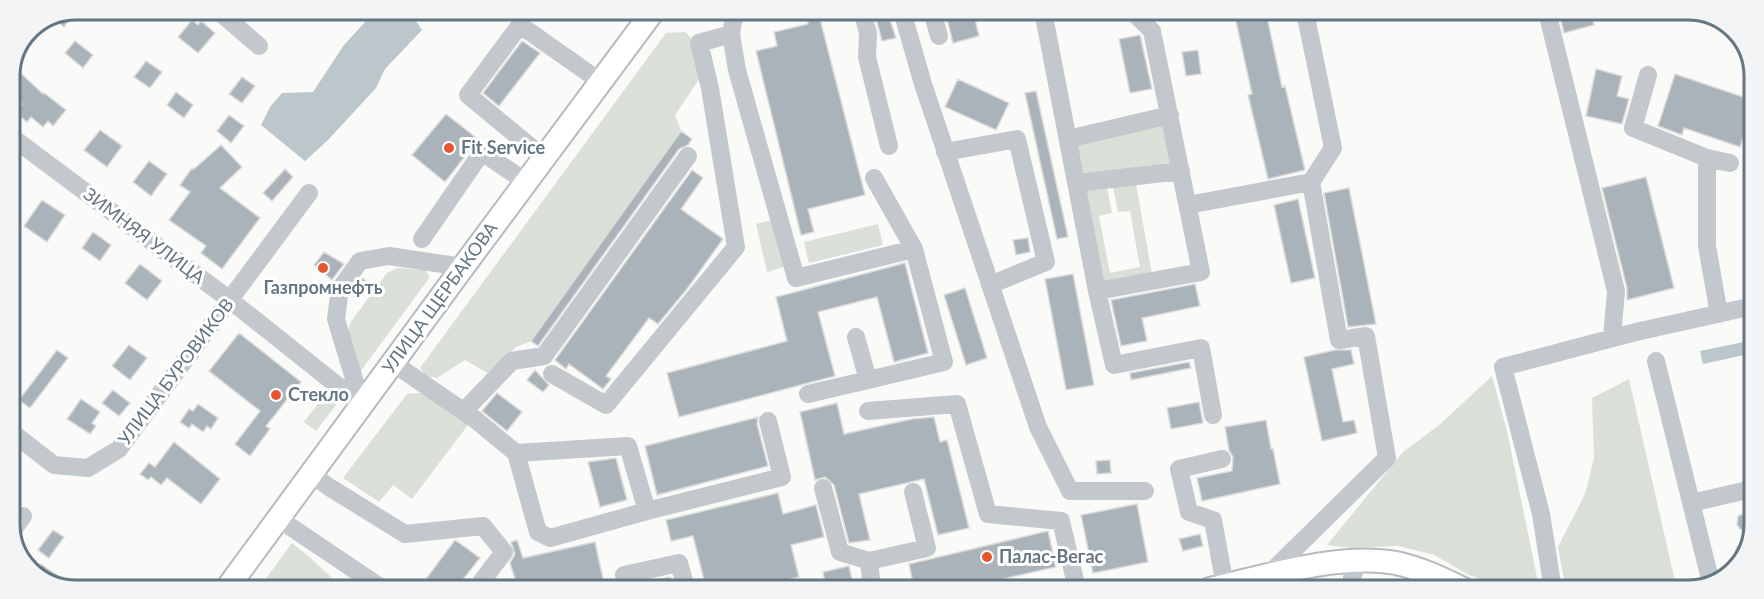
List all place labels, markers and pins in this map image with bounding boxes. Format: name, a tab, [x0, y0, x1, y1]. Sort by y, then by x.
place label: Fit Service	[461, 136, 546, 158]
marker: Fit Service	[442, 141, 456, 155]
marker: Газпромнефть	[316, 261, 330, 275]
place label: Газпромнефть	[264, 276, 383, 298]
place label: Стекло	[288, 383, 349, 405]
marker: Стекло	[269, 388, 283, 402]
place label: Палас-Вегас	[999, 545, 1104, 567]
marker: Палас-Вегас	[980, 550, 994, 564]

